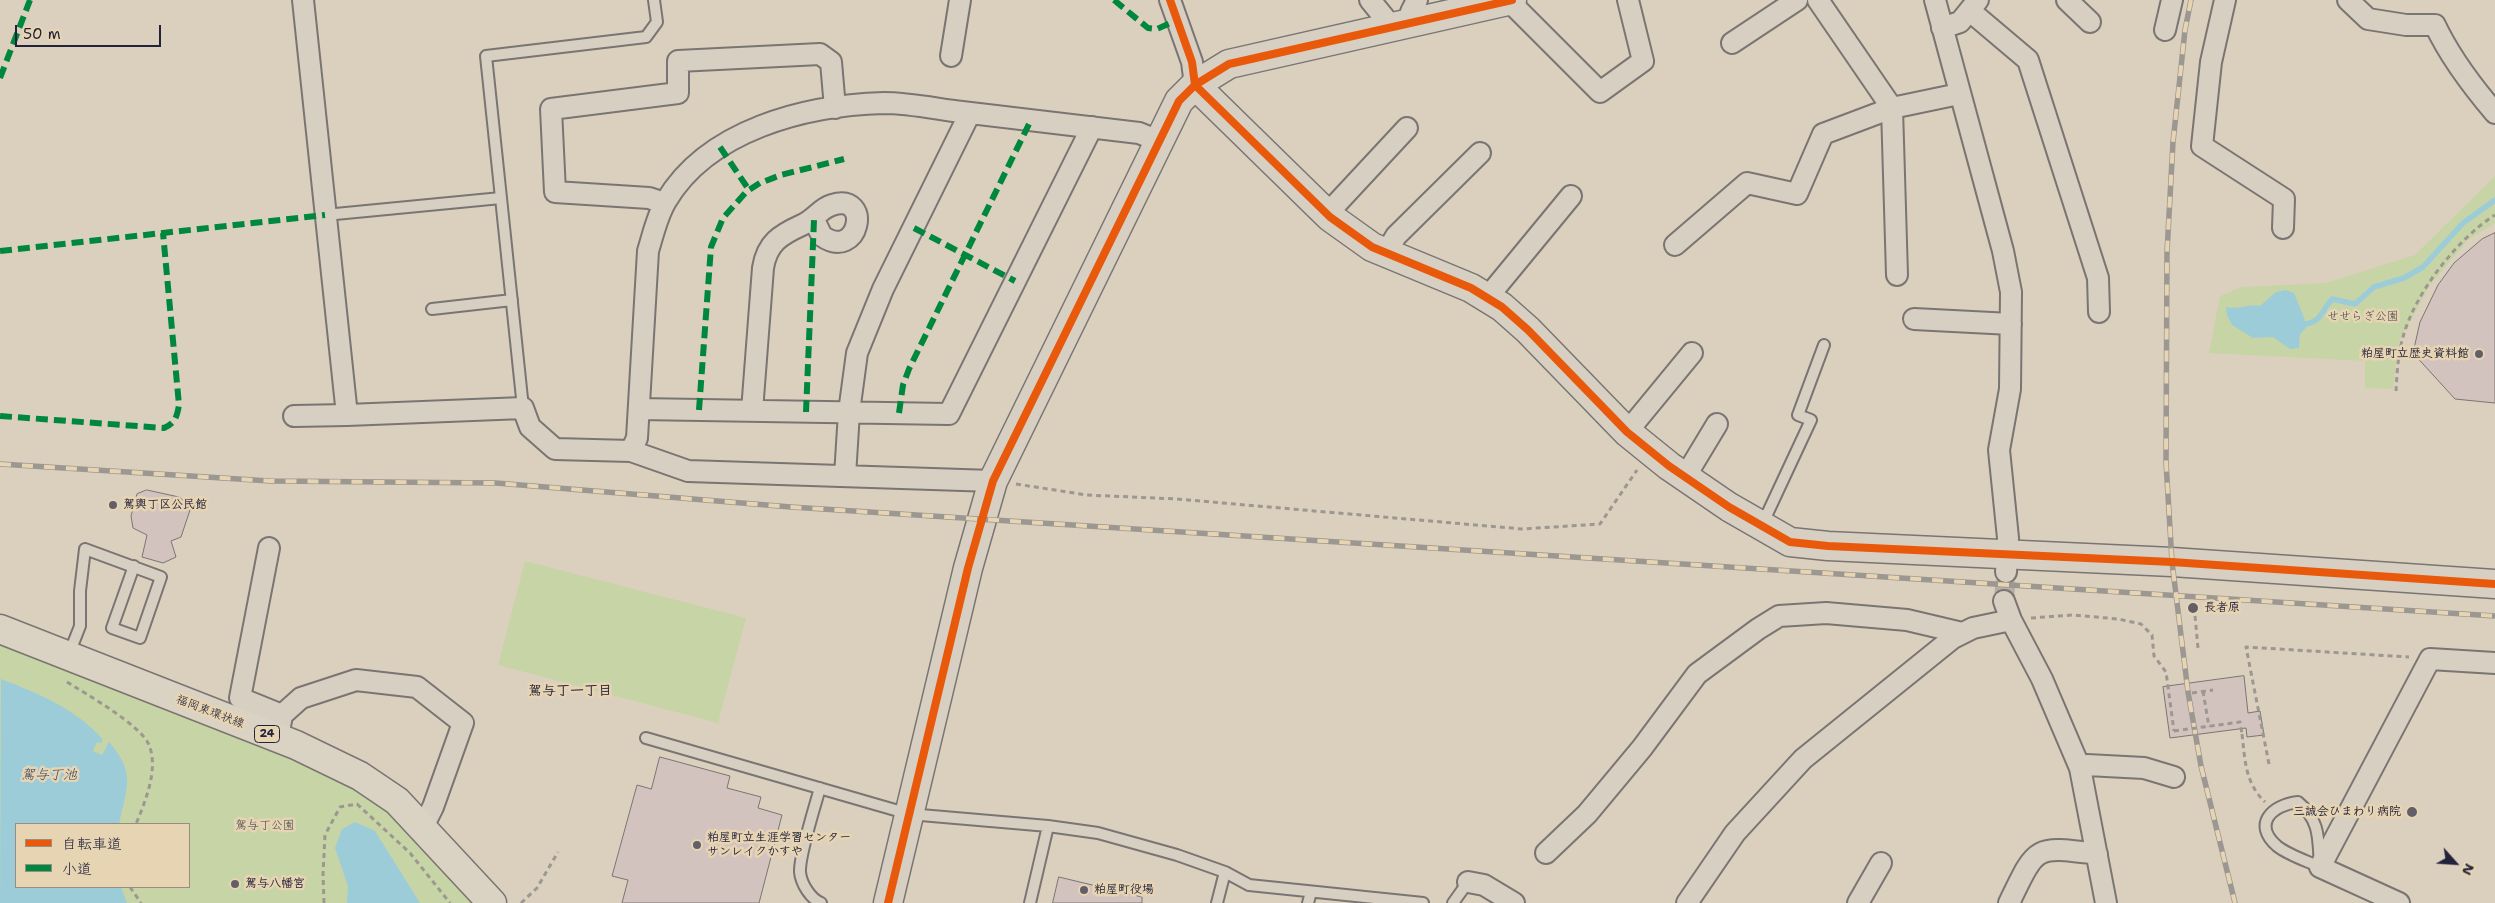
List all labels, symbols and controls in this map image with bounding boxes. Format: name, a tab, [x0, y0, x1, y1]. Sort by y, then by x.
scale bar	[18, 15, 164, 47]
text: 50 m	[23, 24, 61, 44]
park label: せせらぎ公園	[2327, 310, 2399, 324]
place label: 粕屋町立歴史資料館	[2361, 347, 2469, 361]
marker: 粕屋町立歴史資料館	[2473, 348, 2485, 360]
place label: 駕輿丁区公民館	[123, 498, 207, 512]
marker: 駕輿丁区公民館	[107, 499, 119, 511]
marker: 長者原	[2186, 601, 2200, 615]
place label: 長者原	[2204, 601, 2240, 615]
district label: 駕与丁一丁目	[528, 683, 612, 699]
street label: 福岡東環状線	[174, 692, 246, 732]
road number: 24	[254, 726, 280, 742]
water label: 駕与丁池	[21, 767, 77, 783]
place label: 三誠会ひまわり病院	[2293, 805, 2401, 819]
marker: 三誠会ひまわり病院	[2405, 805, 2419, 819]
park label: 駕与丁公園	[235, 819, 295, 833]
legend	[15, 823, 190, 888]
place label: 粕屋町立生涯学習センター サンレイクかすや	[707, 831, 851, 859]
text: 自転車道	[62, 834, 122, 854]
north arrow	[2430, 838, 2480, 888]
marker: 粕屋町立生涯学習センター サンレイクかすや	[691, 839, 703, 851]
text: 小道	[62, 859, 92, 879]
text: N	[2458, 861, 2479, 879]
place label: 駕与八幡宮	[245, 877, 305, 891]
marker: 駕与八幡宮	[229, 878, 241, 890]
place label: 粕屋町役場	[1094, 883, 1154, 897]
marker: 粕屋町役場	[1078, 884, 1090, 896]

